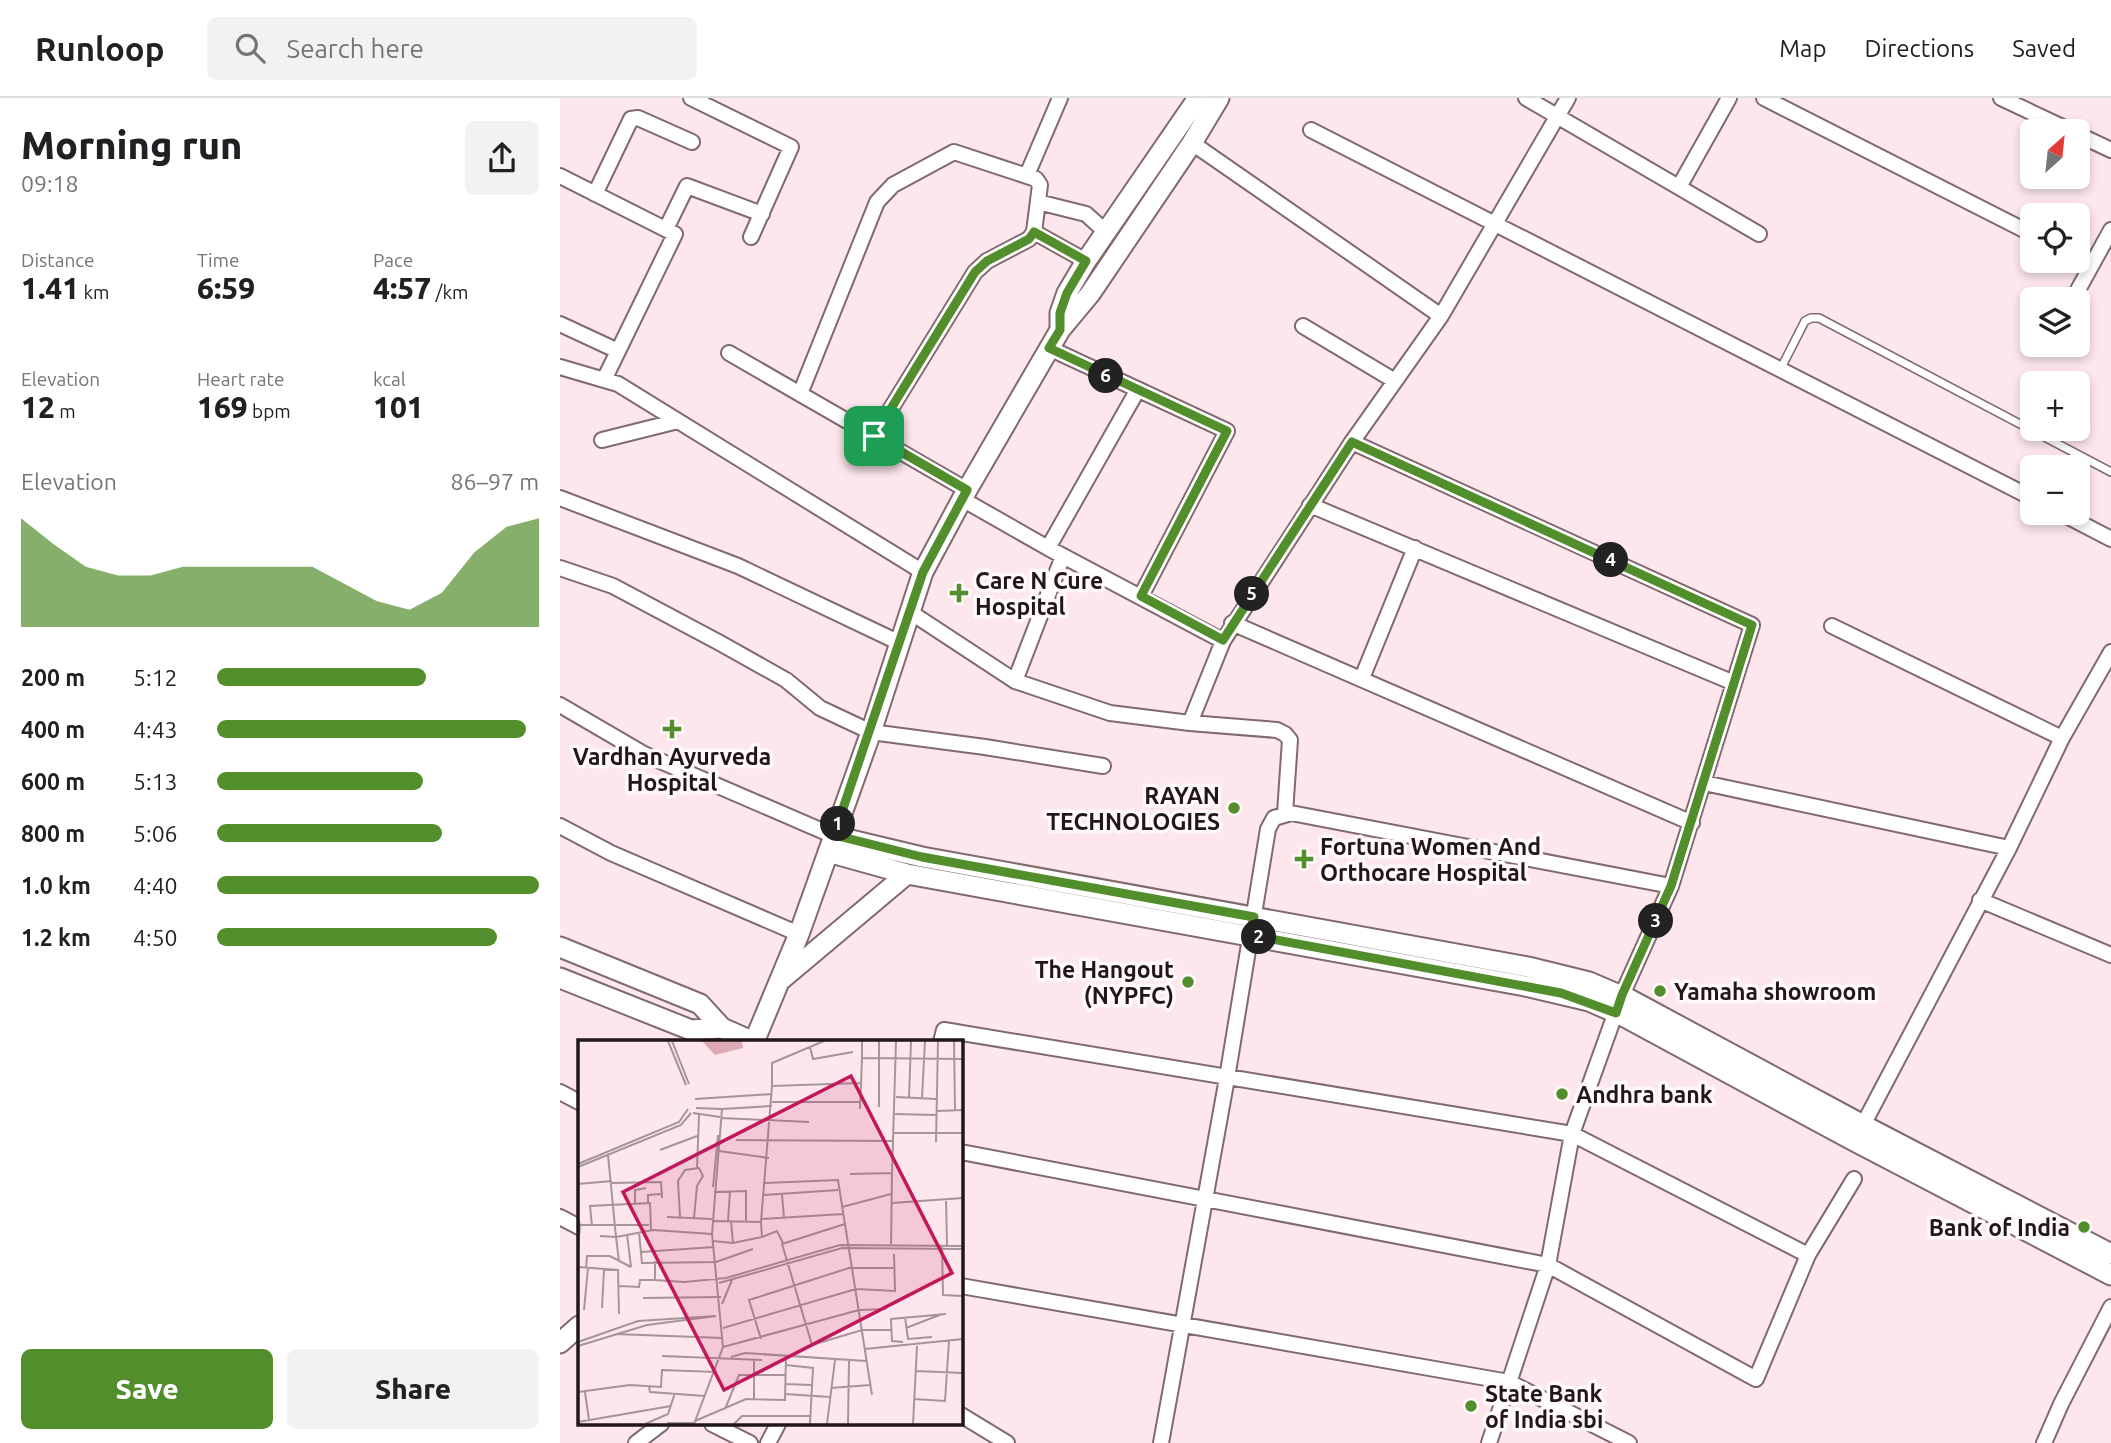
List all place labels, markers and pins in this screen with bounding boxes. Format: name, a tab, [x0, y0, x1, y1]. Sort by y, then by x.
pin: 6	[1088, 358, 1124, 394]
pin	[844, 406, 904, 466]
pin: 4	[1594, 542, 1628, 578]
place label: Care N Cure Hospital	[975, 568, 1103, 619]
pin: 5	[1234, 576, 1270, 612]
marker: Care N Cure Hospital	[949, 583, 969, 603]
marker: Vardhan Ayurveda Hospital	[662, 719, 682, 739]
place label: Vardhan Ayurveda Hospital	[573, 744, 771, 795]
place label: RAYAN TECHNOLOGIES	[1046, 783, 1220, 834]
marker: RAYAN TECHNOLOGIES	[1226, 800, 1242, 816]
pin: 1	[820, 806, 856, 842]
place label: Fortuna Women And Orthocare Hospital	[1320, 834, 1541, 885]
marker: Fortuna Women And Orthocare Hospital	[1294, 849, 1314, 869]
pin: 3	[1638, 904, 1674, 938]
pin: 2	[1242, 920, 1276, 954]
place label: The Hangout (NYPFC)	[1035, 957, 1174, 1009]
marker: The Hangout (NYPFC)	[1180, 974, 1196, 990]
place label: Yamaha showroom	[1674, 979, 1876, 1004]
marker: Yamaha showroom	[1652, 983, 1668, 999]
place label: Andhra bank	[1576, 1082, 1713, 1107]
marker: Andhra bank	[1554, 1086, 1570, 1102]
place label: Bank of India	[1929, 1215, 2070, 1240]
marker: Bank of India	[2076, 1219, 2092, 1235]
place label: State Bank of India sbi	[1485, 1381, 1603, 1432]
marker: State Bank of India sbi	[1463, 1398, 1479, 1414]

